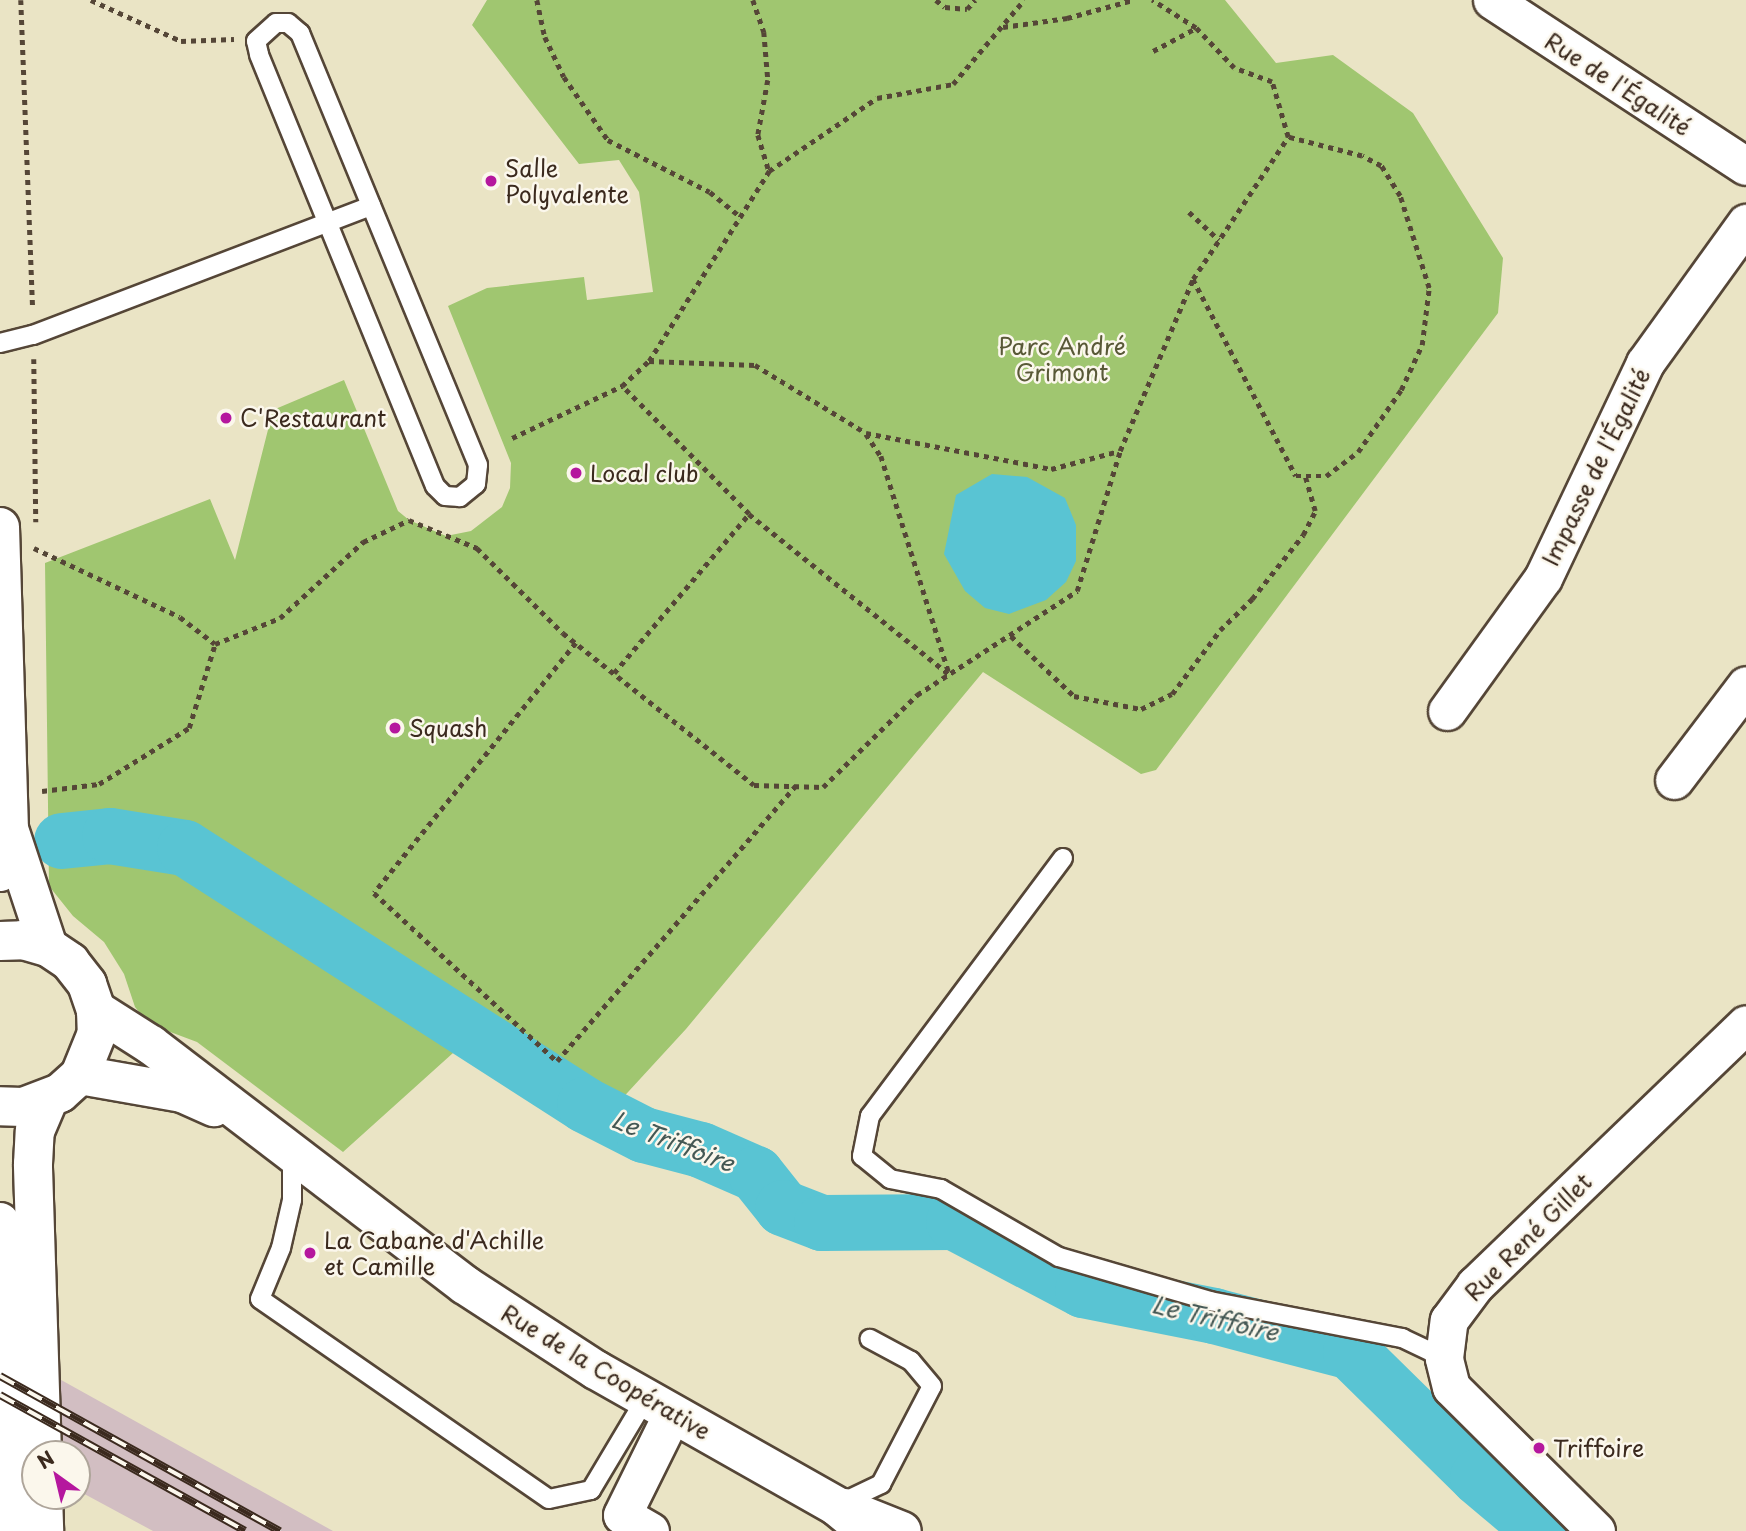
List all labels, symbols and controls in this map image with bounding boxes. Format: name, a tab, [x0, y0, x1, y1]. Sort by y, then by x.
street label: Rue de l'Égalité	[1539, 26, 1697, 142]
place label: Salle Polyvalente	[505, 154, 629, 208]
marker: Salle Polyvalente	[483, 173, 499, 189]
park label: Parc André Grimont	[999, 332, 1125, 386]
street label: Impasse de l'Égalité	[1536, 363, 1656, 571]
place label: C'Restaurant	[240, 404, 386, 432]
marker: C'Restaurant	[218, 410, 234, 426]
place label: Local club	[590, 459, 699, 487]
marker: Local club	[568, 465, 584, 481]
place label: Squash	[409, 714, 487, 742]
marker: Squash	[387, 720, 403, 736]
water label: Le Triffoire	[608, 1104, 738, 1178]
street label: Rue René Gillet	[1457, 1166, 1599, 1308]
place label: La Cabane d'Achille et Camille	[324, 1226, 545, 1280]
marker: La Cabane d'Achille et Camille	[302, 1245, 318, 1261]
water label: Le Triffoire	[1149, 1289, 1281, 1347]
street label: Rue de la Coopérative	[495, 1298, 717, 1446]
place label: Triffoire	[1553, 1434, 1644, 1462]
north arrow	[21, 1440, 91, 1510]
marker: Triffoire	[1531, 1440, 1547, 1456]
text: N	[31, 1443, 59, 1475]

